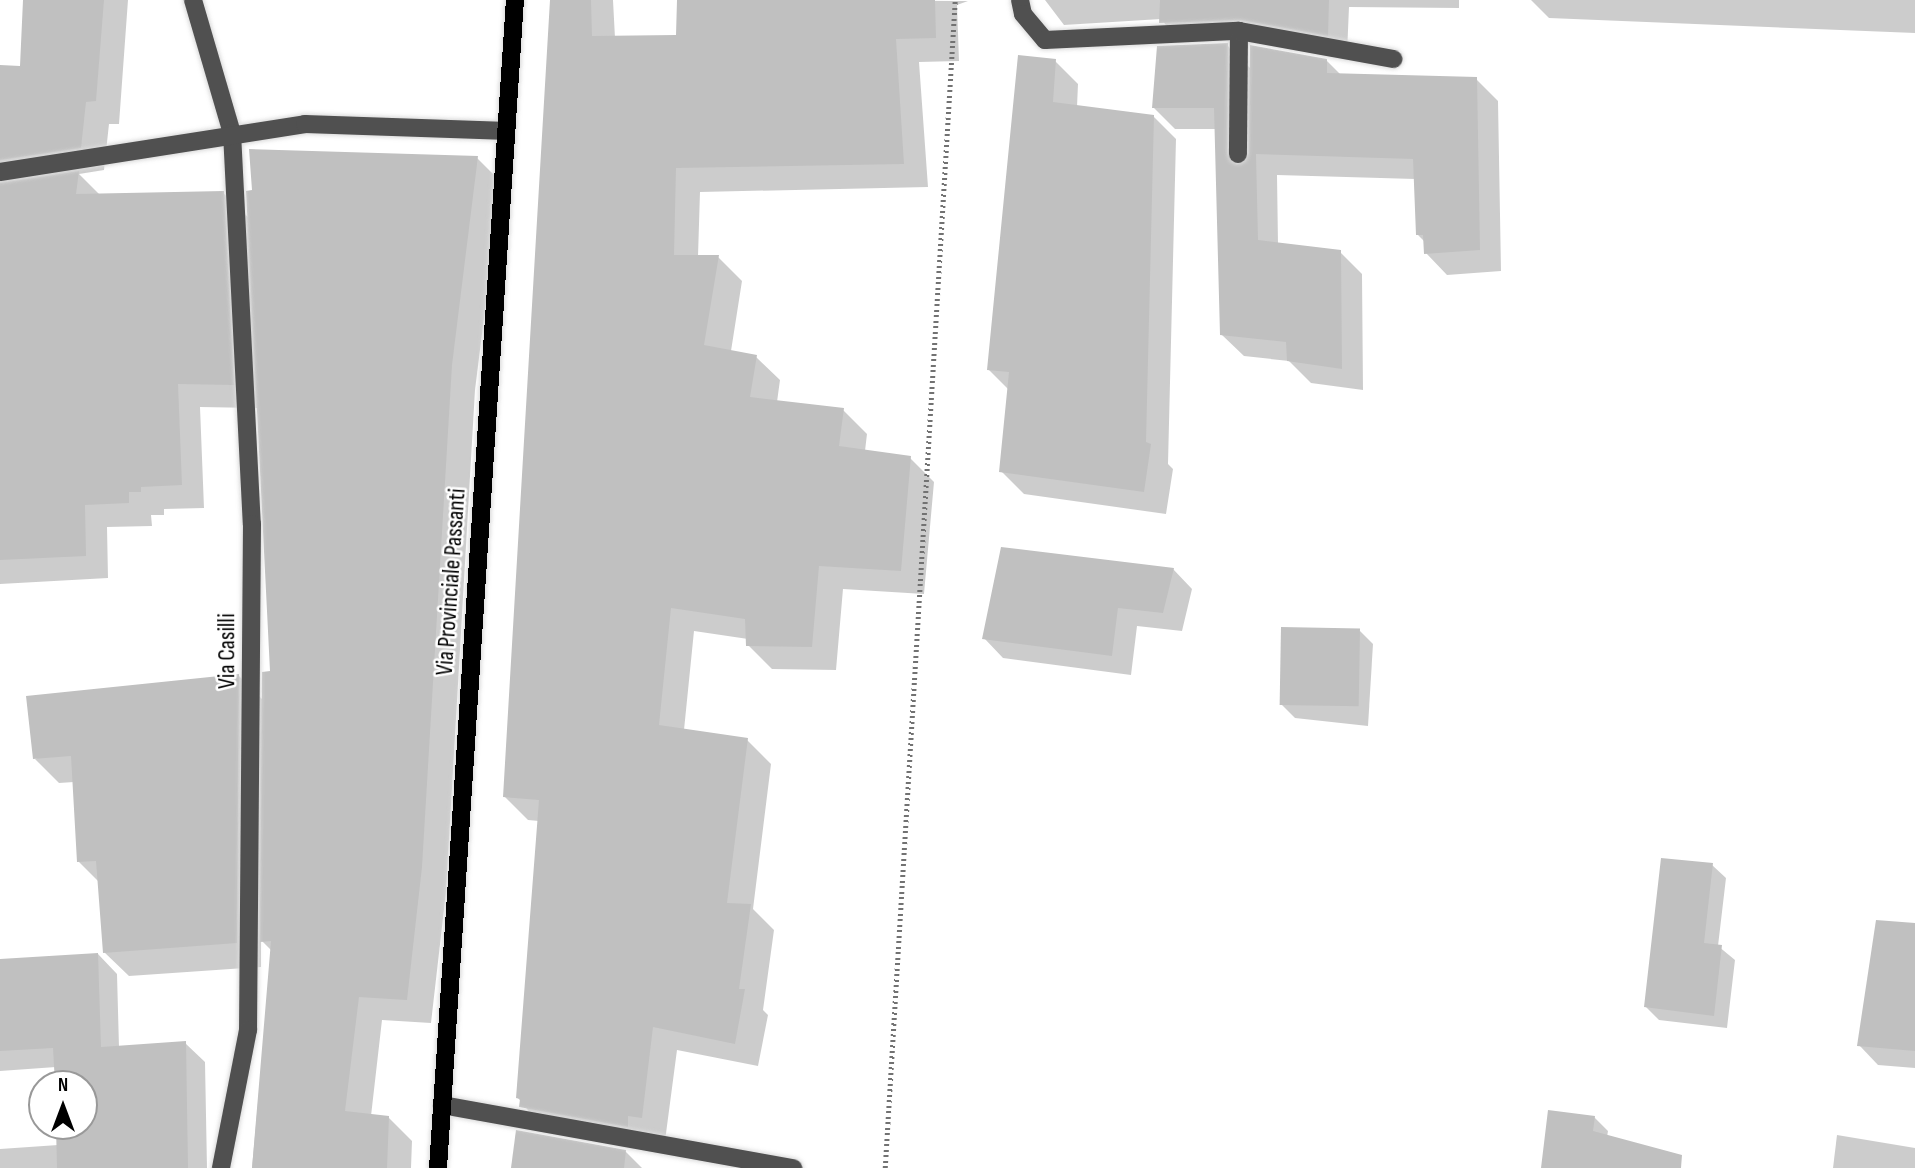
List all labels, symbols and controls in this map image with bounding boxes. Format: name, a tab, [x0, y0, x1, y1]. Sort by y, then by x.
street label: Via Provinciale Passanti	[430, 488, 472, 676]
street label: Via Casilli	[213, 613, 241, 689]
north arrow	[28, 1070, 98, 1140]
text: N	[58, 1074, 68, 1097]

